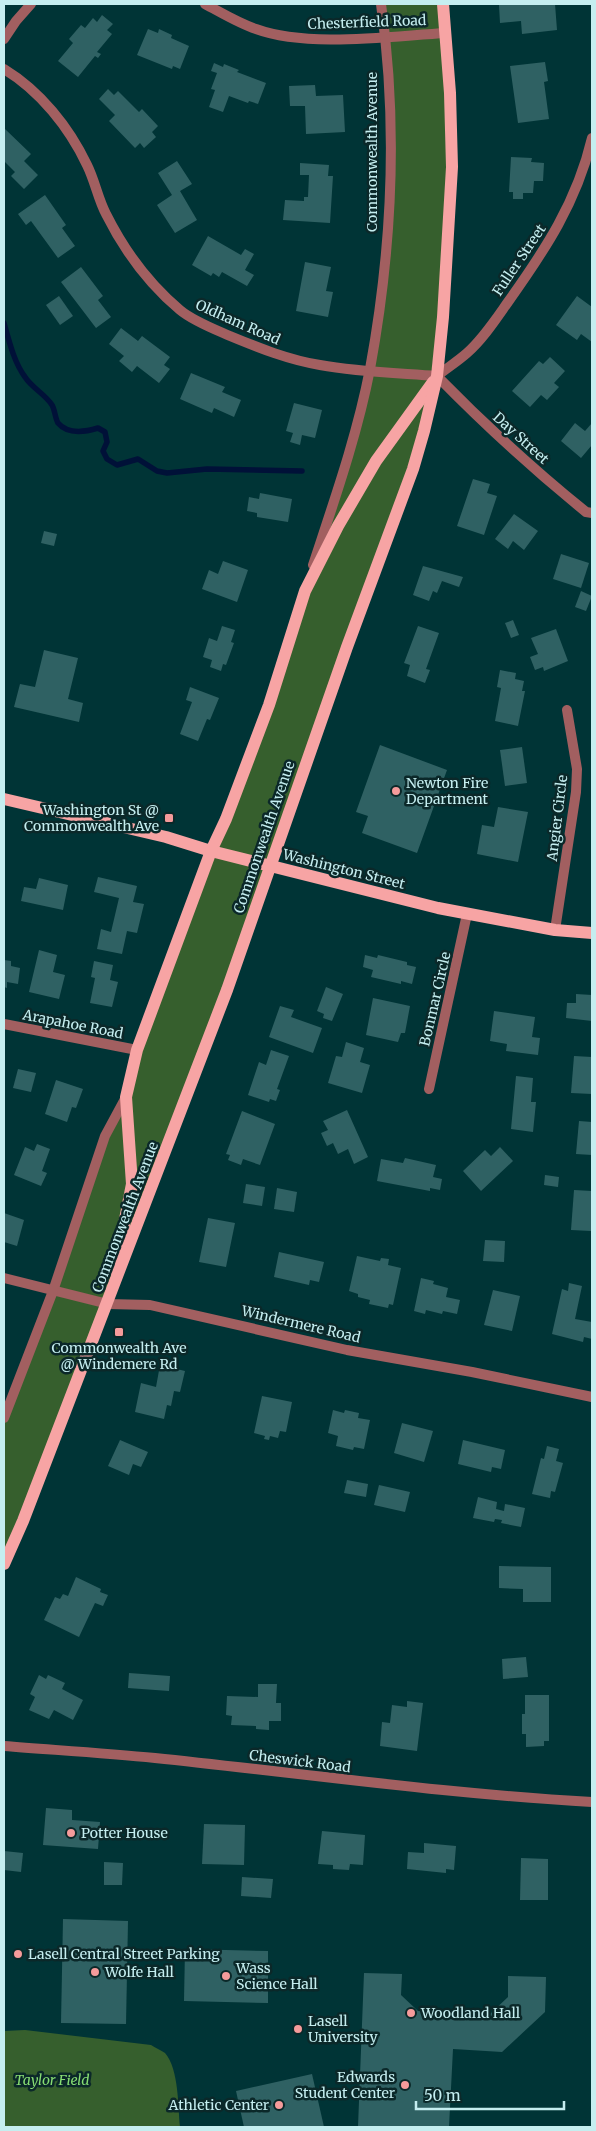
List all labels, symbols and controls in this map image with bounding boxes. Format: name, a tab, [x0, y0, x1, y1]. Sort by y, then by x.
street label: Chesterfield Road	[307, 11, 427, 33]
street label: Commonwealth Avenue	[363, 72, 381, 232]
street label: Fuller Street	[488, 220, 550, 299]
street label: Oldham Road	[193, 295, 284, 349]
street label: Day Street	[489, 408, 553, 468]
street label: Commonwealth Avenue	[229, 758, 299, 916]
place label: Newton Fire Department	[406, 774, 489, 808]
street label: Angier Circle	[543, 774, 571, 863]
marker: Newton Fire Department	[390, 785, 402, 797]
place label: Washington St @ Commonwealth Ave	[24, 801, 159, 835]
marker: Washington St @ Commonwealth Ave	[163, 812, 175, 824]
street label: Washington Street	[280, 845, 407, 893]
street label: Bonmar Circle	[415, 950, 455, 1048]
street label: Arapahoe Road	[20, 1005, 125, 1043]
street label: Commonwealth Avenue	[88, 1139, 162, 1295]
street label: Windermere Road	[239, 1301, 363, 1347]
marker: Commonwealth Ave @ Windemere Rd	[113, 1326, 125, 1338]
place label: Commonwealth Ave @ Windemere Rd	[52, 1339, 186, 1373]
street label: Cheswick Road	[248, 1746, 352, 1776]
place label: Potter House	[81, 1824, 168, 1842]
marker: Potter House	[65, 1827, 77, 1839]
place label: Lasell Central Street Parking	[28, 1945, 220, 1963]
marker: Lasell Central Street Parking	[12, 1948, 24, 1960]
place label: Wass Science Hall	[235, 1959, 318, 1993]
place label: Wolfe Hall	[104, 1963, 175, 1981]
marker: Wolfe Hall	[89, 1966, 101, 1978]
marker: Wass Science Hall	[220, 1970, 232, 1982]
place label: Woodland Hall	[420, 2004, 521, 2022]
marker: Woodland Hall	[405, 2007, 417, 2019]
place label: Lasell University	[308, 2012, 379, 2046]
marker: Lasell University	[292, 2023, 304, 2035]
place label: Edwards Student Center	[295, 2068, 395, 2102]
park label: Taylor Field	[15, 2071, 89, 2089]
scale bar	[416, 2078, 564, 2110]
marker: Edwards Student Center	[399, 2079, 411, 2091]
text: 50 m	[424, 2086, 461, 2105]
place label: Athletic Center	[168, 2096, 269, 2114]
marker: Athletic Center	[273, 2099, 285, 2111]

